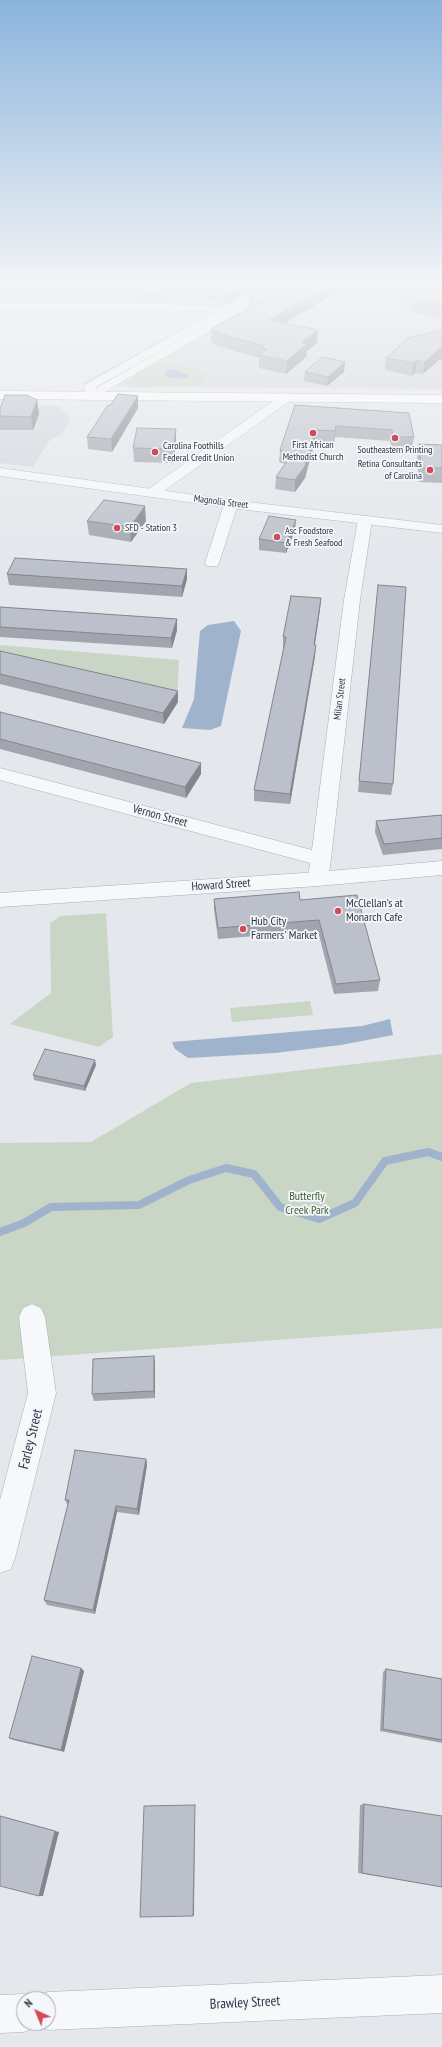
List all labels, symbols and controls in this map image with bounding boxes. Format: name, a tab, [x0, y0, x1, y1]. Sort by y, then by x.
marker: First African Methodist Church	[308, 428, 318, 438]
marker: Southeastern Printing	[390, 433, 400, 443]
place label: First African Methodist Church	[283, 439, 343, 462]
place label: Carolina Foothills Federal Credit Union	[163, 440, 234, 464]
place label: Southeastern Printing	[358, 444, 432, 456]
marker: Carolina Foothills Federal Credit Union	[150, 447, 160, 457]
place label: Retina Consultants of Carolina	[358, 458, 422, 482]
marker: Retina Consultants of Carolina	[425, 465, 435, 475]
street label: Magnolia Street	[193, 493, 249, 511]
place label: SFD - Station 3	[125, 522, 177, 534]
marker: SFD - Station 3	[112, 523, 122, 533]
place label: Asc Foodstore & Fresh Seafood	[285, 525, 342, 548]
marker: Asc Foodstore & Fresh Seafood	[272, 532, 282, 542]
street label: Milan Street	[331, 677, 349, 721]
street label: Vernon Street	[131, 802, 189, 830]
street label: Howard Street	[191, 876, 251, 894]
place label: McClellan’s at Monarch Cafe	[346, 897, 403, 925]
marker: McClellan’s at Monarch Cafe	[333, 906, 343, 916]
place label: Hub City Farmers' Market	[251, 915, 317, 943]
marker: Hub City Farmers' Market	[238, 924, 248, 934]
park label: Butterfly Creek Park	[285, 1190, 329, 1218]
street label: Farley Street	[15, 1407, 47, 1471]
north arrow	[16, 1991, 56, 2031]
street label: Brawley Street	[209, 1993, 281, 2013]
text: N	[21, 1996, 35, 2010]

